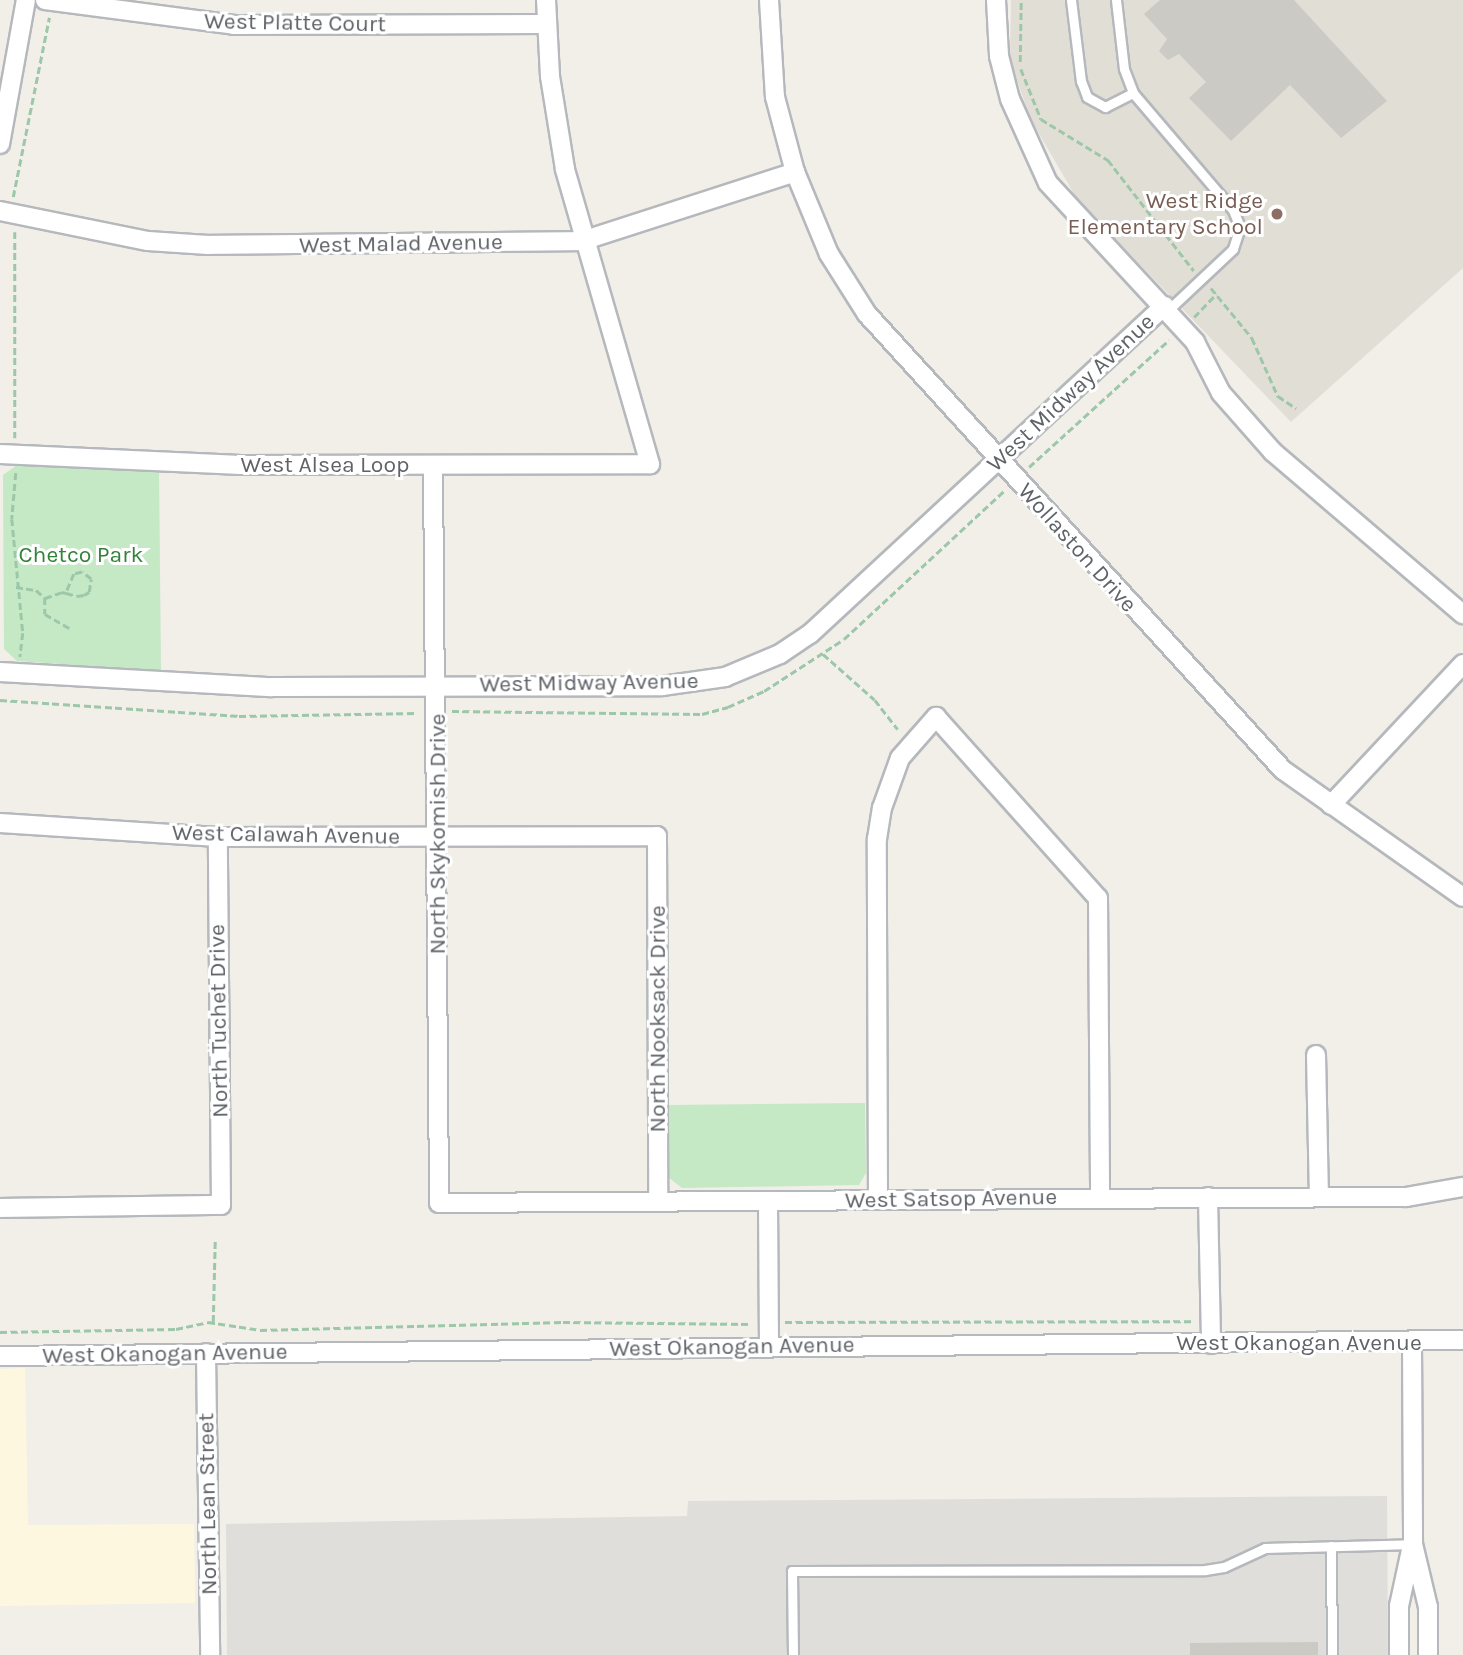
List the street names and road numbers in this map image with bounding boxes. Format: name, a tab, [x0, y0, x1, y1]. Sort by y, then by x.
street label: West Platte Court	[204, 8, 386, 38]
street label: West Malad Avenue	[299, 228, 503, 260]
street label: West Midway Avenue	[982, 308, 1160, 478]
street label: West Alsea Loop	[241, 451, 409, 479]
street label: Wollaston Drive	[1012, 478, 1142, 618]
street label: West Midway Avenue	[479, 667, 699, 699]
street label: North Skykomish Drive	[424, 714, 452, 954]
street label: West Calawah Avenue	[172, 819, 400, 851]
street label: North Nooksack Drive	[644, 905, 672, 1133]
street label: North Tuchet Drive	[204, 924, 234, 1118]
street label: West Satsop Avenue	[845, 1183, 1057, 1215]
street label: West Okanogan Avenue	[1176, 1329, 1422, 1357]
street label: West Okanogan Avenue	[609, 1331, 855, 1363]
street label: West Okanogan Avenue	[42, 1338, 288, 1370]
street label: North Lean Street	[193, 1413, 223, 1595]

